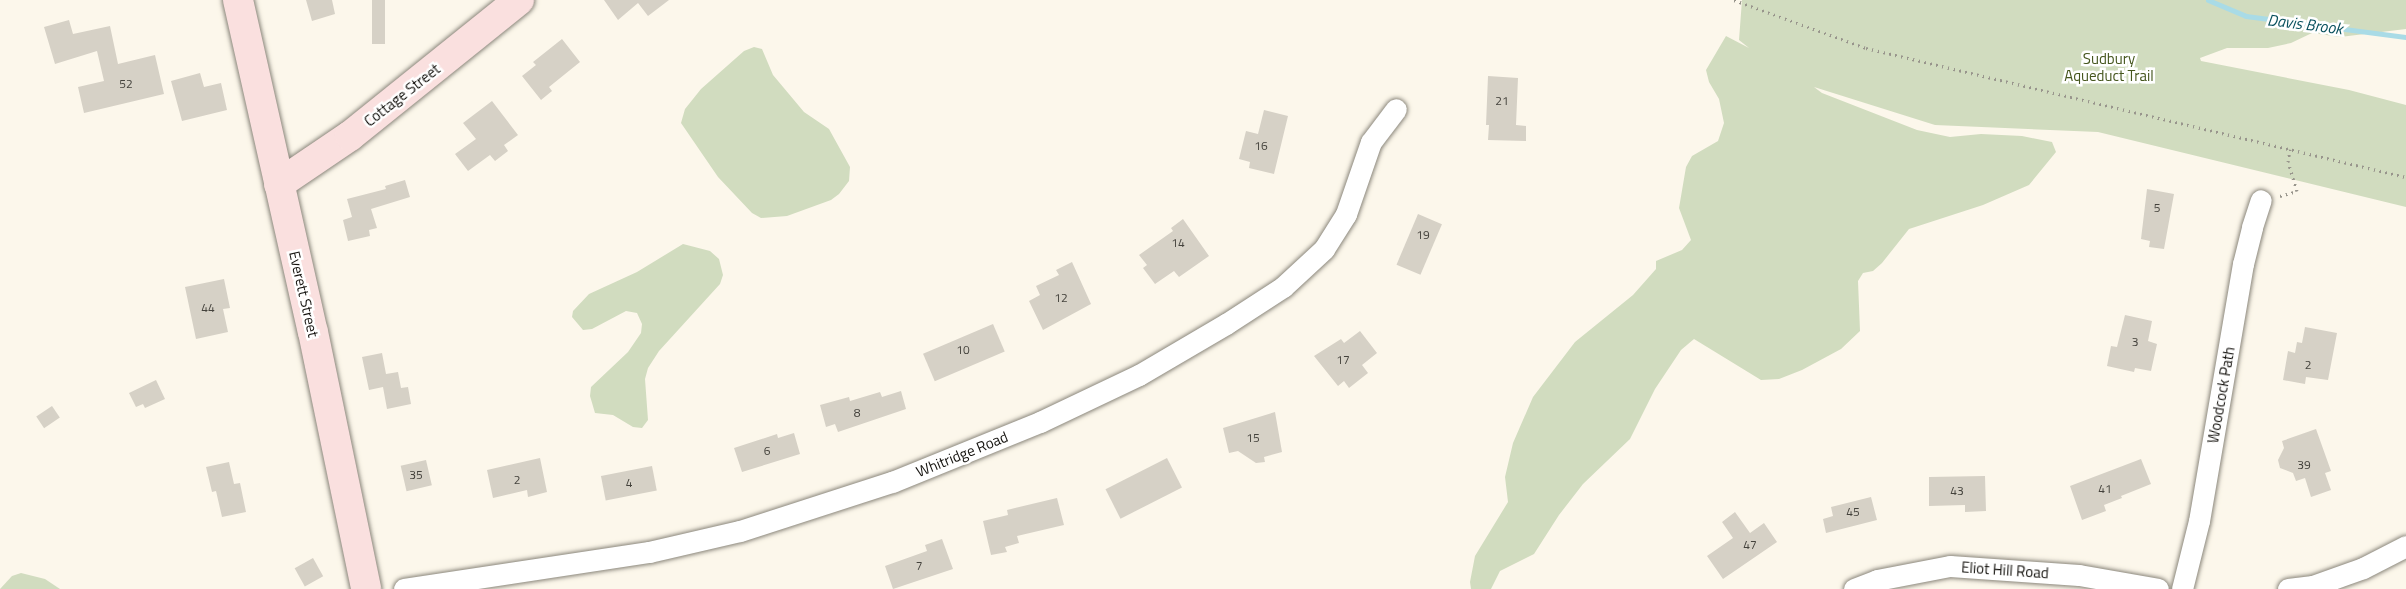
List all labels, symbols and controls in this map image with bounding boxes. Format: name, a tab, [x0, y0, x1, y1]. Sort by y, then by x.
water label: Davis Brook	[2266, 10, 2344, 38]
park label: Sudbury Aqueduct Trail	[2064, 49, 2154, 84]
street label: Cottage Street	[361, 60, 443, 130]
house number: 52	[119, 77, 133, 91]
house number: 21	[1495, 94, 1509, 108]
house number: 16	[1254, 139, 1268, 153]
house number: 5	[2154, 201, 2160, 215]
house number: 19	[1416, 228, 1430, 242]
house number: 14	[1171, 236, 1185, 250]
street label: Everett Street	[285, 249, 323, 339]
house number: 12	[1054, 291, 1068, 305]
house number: 44	[201, 301, 215, 315]
house number: 3	[2132, 335, 2138, 349]
house number: 10	[956, 343, 970, 357]
street label: Woodcock Path	[2204, 345, 2238, 445]
house number: 17	[1336, 353, 1350, 367]
house number: 2	[2305, 358, 2311, 372]
house number: 8	[854, 406, 860, 420]
street label: Whitridge Road	[913, 427, 1011, 481]
house number: 15	[1246, 431, 1260, 445]
house number: 6	[764, 444, 770, 458]
house number: 39	[2297, 458, 2311, 472]
house number: 35	[409, 468, 423, 482]
house number: 2	[514, 473, 520, 487]
house number: 4	[626, 476, 632, 490]
house number: 41	[2098, 482, 2112, 496]
house number: 43	[1950, 484, 1964, 498]
house number: 45	[1846, 505, 1860, 519]
house number: 47	[1743, 538, 1757, 552]
street label: Eliot Hill Road	[1961, 558, 2049, 582]
house number: 7	[916, 559, 922, 573]

